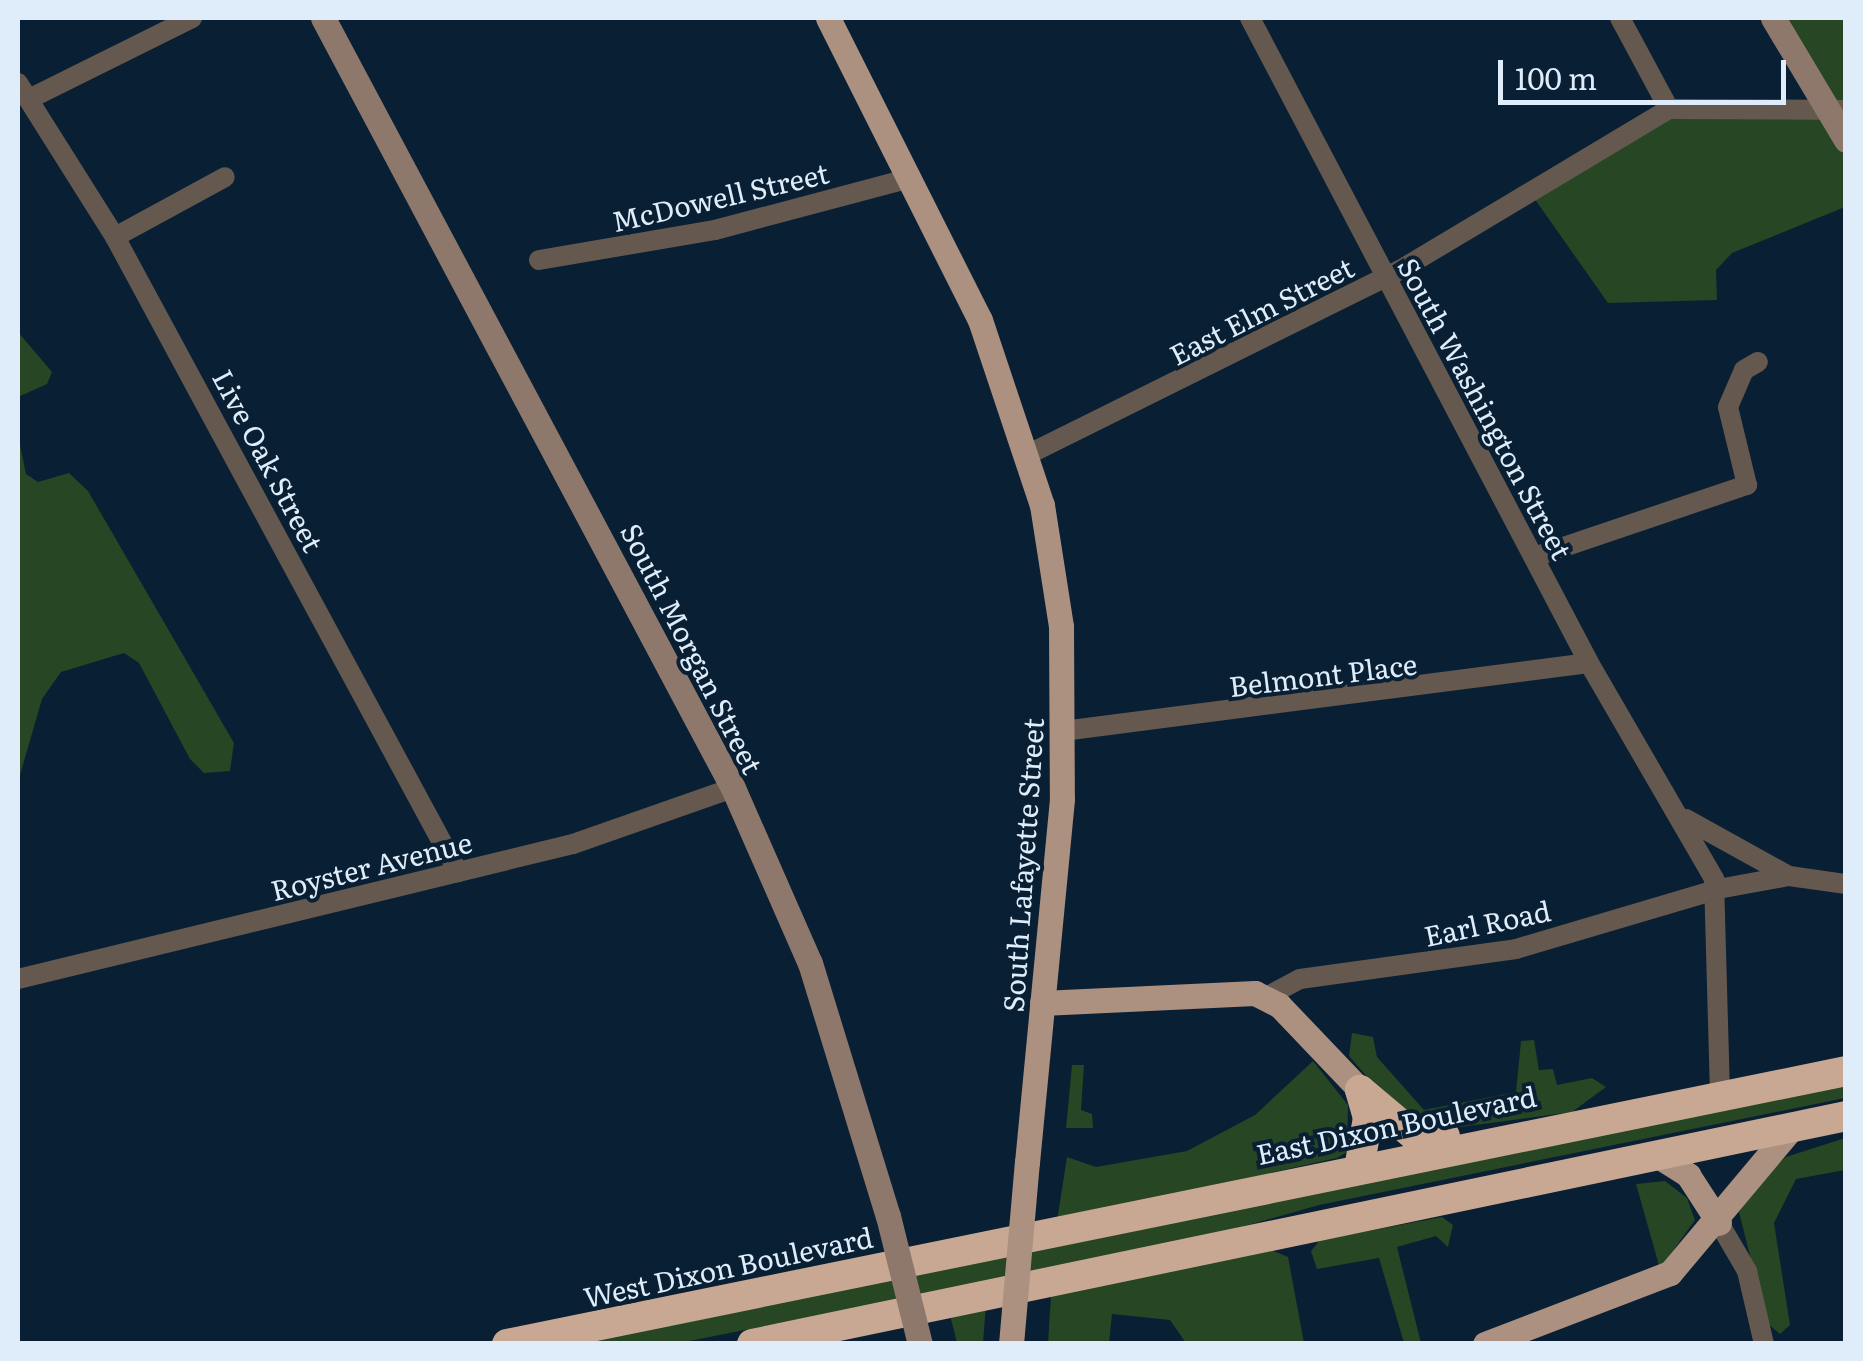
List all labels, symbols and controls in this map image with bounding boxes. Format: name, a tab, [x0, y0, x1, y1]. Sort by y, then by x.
scale bar	[1503, 40, 1790, 102]
text: 100 m	[1515, 55, 1597, 99]
street label: McDowell Street	[608, 155, 832, 237]
street label: East Elm Street	[1163, 249, 1359, 371]
street label: South Washington Street	[1392, 252, 1580, 564]
street label: Live Oak Street	[207, 363, 331, 557]
street label: South Morgan Street	[615, 517, 771, 779]
street label: Belmont Place	[1227, 646, 1419, 702]
street label: South Lafayette Street	[995, 717, 1049, 1013]
street label: Royster Avenue	[267, 824, 475, 906]
street label: Earl Road	[1421, 892, 1553, 952]
street label: East Dixon Boulevard	[1253, 1078, 1539, 1170]
street label: West Dixon Boulevard	[580, 1219, 876, 1313]

